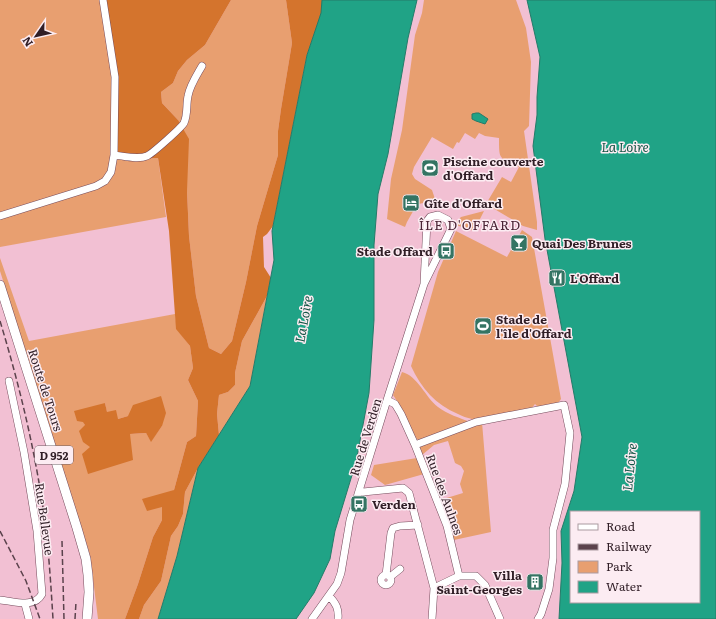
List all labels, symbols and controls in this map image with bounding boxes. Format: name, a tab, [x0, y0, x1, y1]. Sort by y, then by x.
north arrow	[16, 16, 56, 56]
text: N	[18, 34, 36, 50]
water label: La Loire	[601, 137, 649, 156]
place label: Piscine couverte d'Offard	[443, 152, 544, 184]
sports icon: Piscine couverte d'Offard	[420, 158, 440, 178]
hotel icon: Gîte d'Offard	[401, 193, 421, 213]
place label: Gîte d'Offard	[424, 194, 502, 212]
district label: ÎLE D'OFFARD	[419, 215, 521, 234]
bar icon: Quai Des Brunes	[509, 233, 529, 253]
place label: Quai Des Brunes	[532, 234, 632, 252]
bus stop icon: Stade Offard	[436, 241, 456, 261]
place label: Stade Offard	[357, 242, 433, 260]
restaurant icon: L'Offard	[547, 268, 567, 288]
place label: L'Offard	[570, 269, 619, 287]
water label: La Loire	[290, 294, 316, 344]
place label: Stade de l'île d'Offard	[496, 310, 572, 342]
sports icon: Stade de l'île d'Offard	[473, 316, 493, 336]
street label: Route de Tours	[24, 347, 68, 434]
street label: Rue de Verden	[345, 396, 385, 478]
water label: La Loire	[617, 442, 641, 492]
road number: D 952	[35, 446, 73, 464]
street label: Rue des Aulnes	[422, 451, 468, 537]
street label: Rue Bellevue	[31, 481, 59, 557]
bus stop icon: Verden	[349, 494, 369, 514]
place label: Verden	[372, 495, 416, 513]
legend	[570, 511, 700, 603]
text: Road	[606, 517, 636, 535]
text: Railway	[606, 537, 652, 555]
text: Park	[606, 557, 633, 575]
place label: Villa Saint-Georges	[437, 566, 522, 598]
building icon: Villa Saint-Georges	[525, 572, 545, 592]
text: Water	[606, 577, 642, 595]

